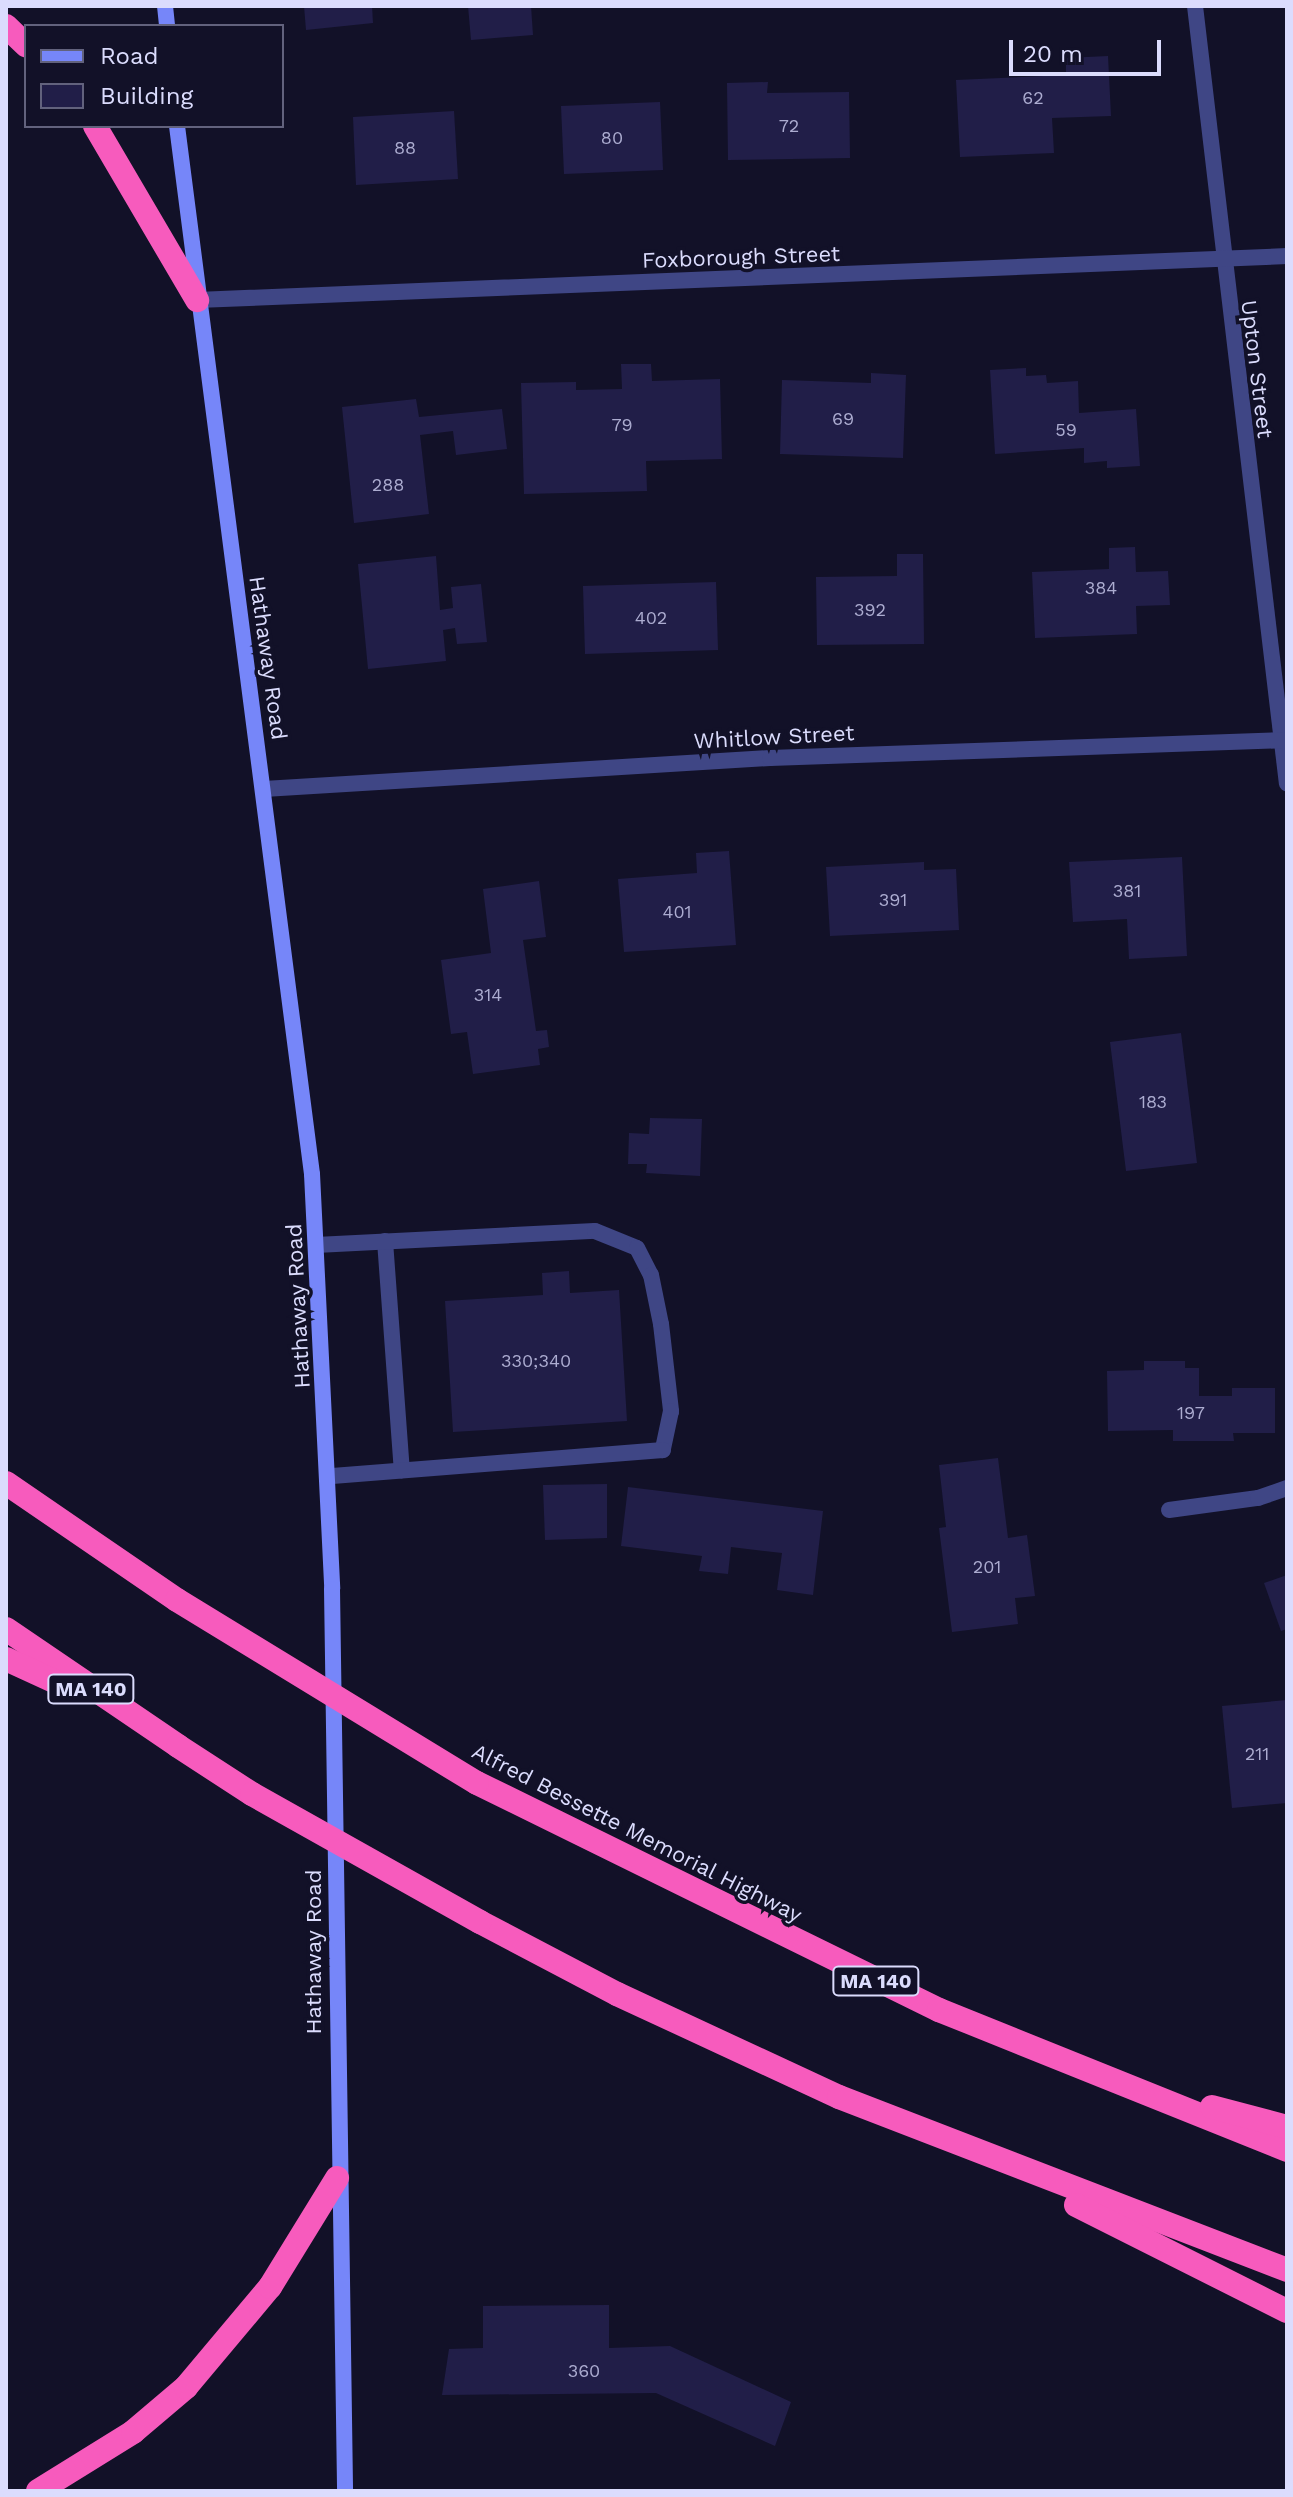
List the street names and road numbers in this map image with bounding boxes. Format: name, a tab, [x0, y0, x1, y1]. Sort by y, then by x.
street label: Foxborough Street	[642, 240, 840, 274]
street label: Upton Street	[1235, 298, 1279, 440]
street label: Hathaway Road	[243, 574, 293, 742]
street label: Whitlow Street	[693, 720, 855, 754]
street label: Hathaway Road	[280, 1223, 316, 1389]
road number: MA 140	[47, 1673, 135, 1705]
street label: Alfred Bessette Memorial Highway	[467, 1738, 807, 1928]
street label: Hathaway Road	[301, 1869, 327, 2035]
road number: MA 140	[832, 1965, 920, 1997]

